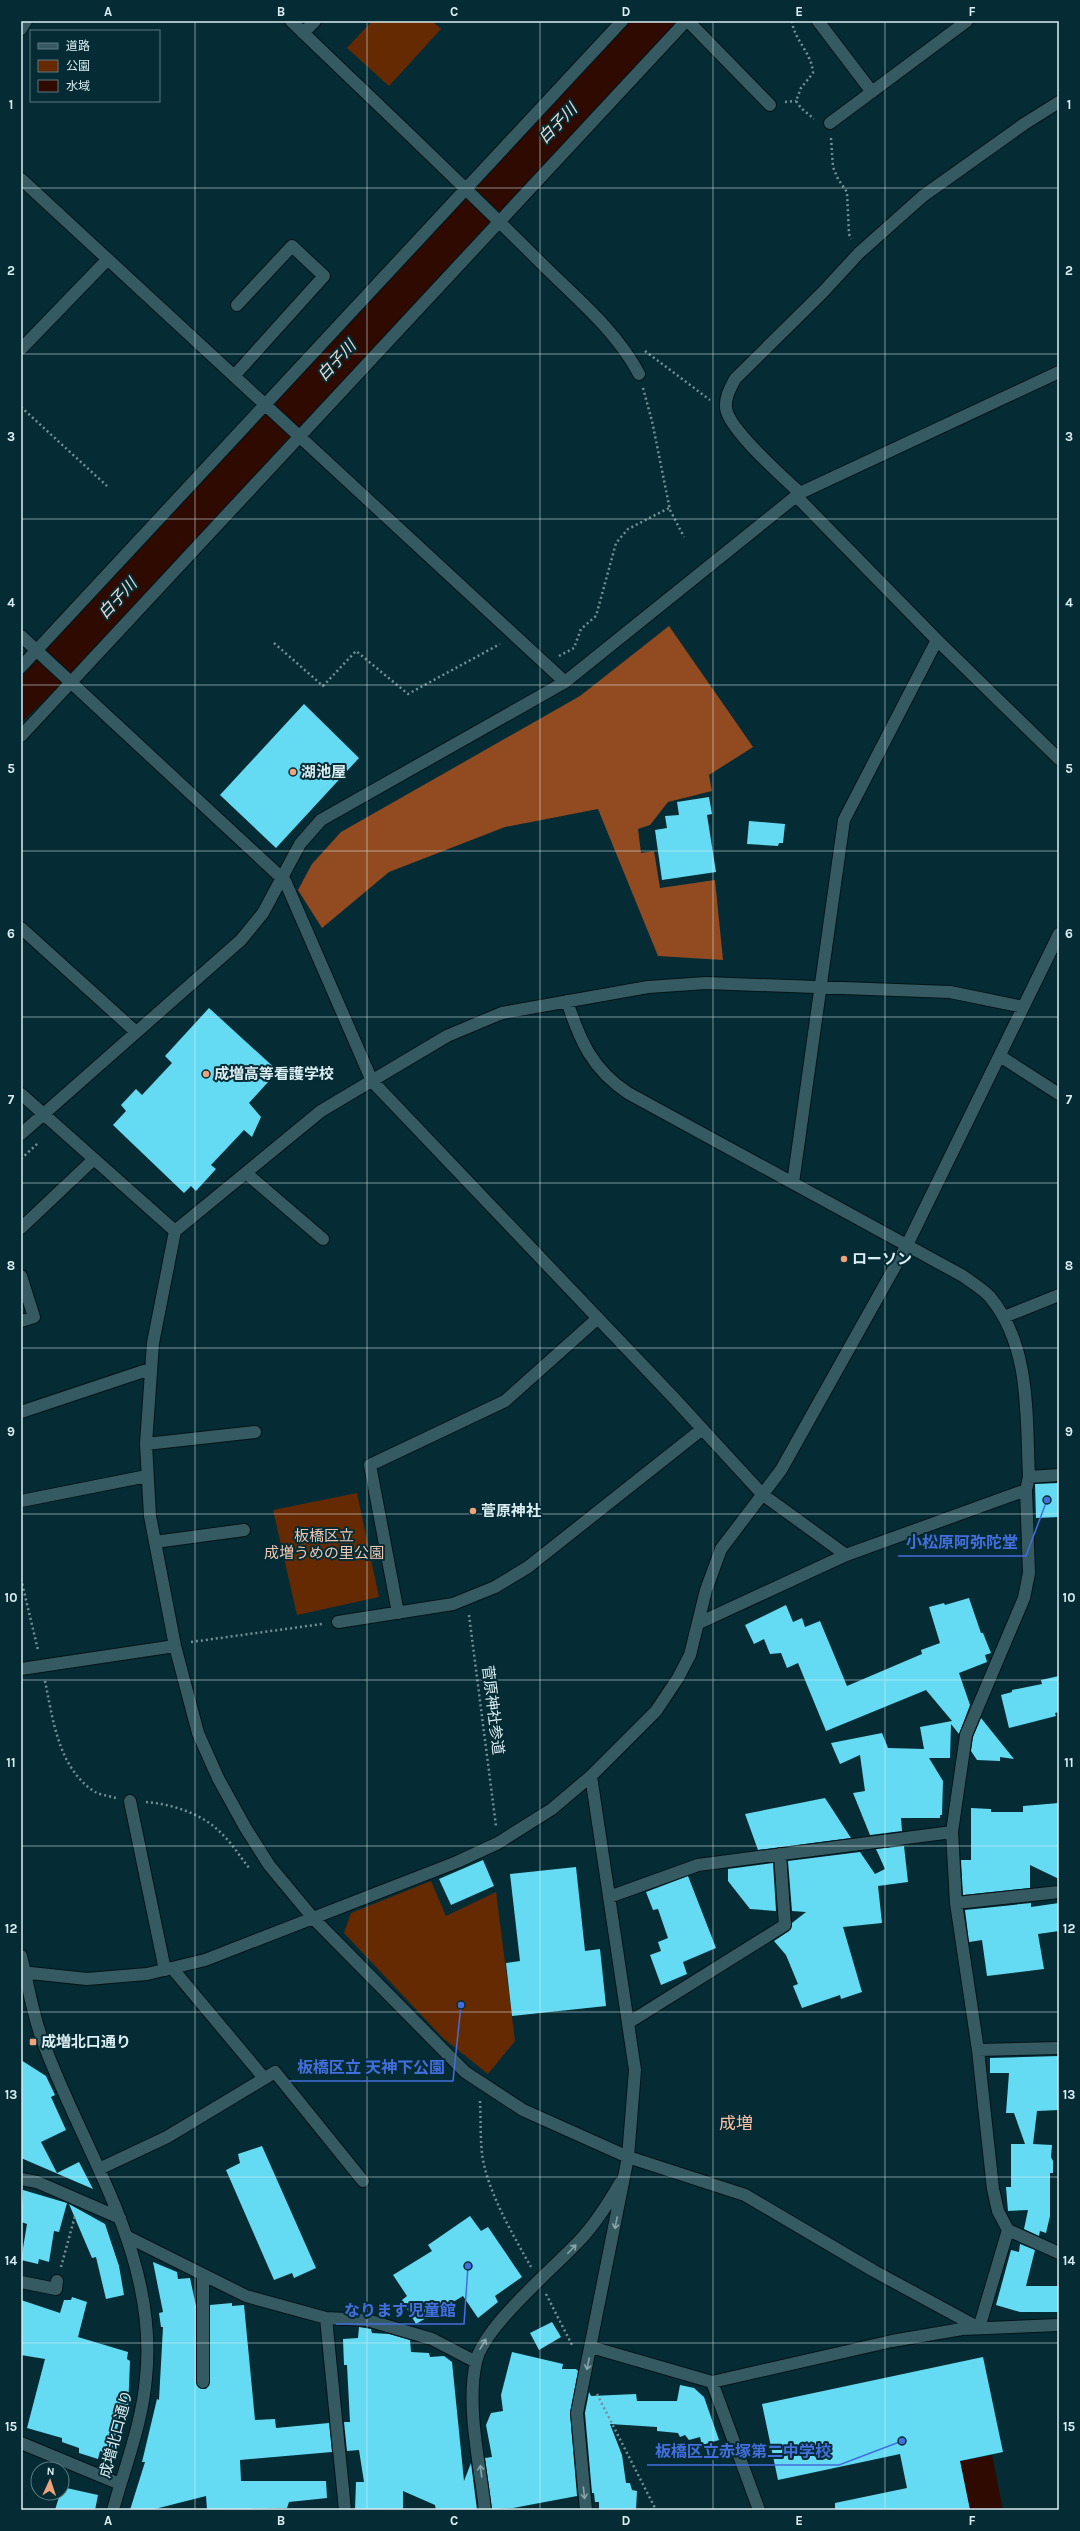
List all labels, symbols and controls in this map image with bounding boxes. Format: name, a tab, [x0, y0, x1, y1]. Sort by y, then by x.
text: A	[104, 4, 112, 19]
text: B	[277, 4, 285, 19]
text: C	[450, 4, 458, 19]
text: D	[622, 4, 631, 19]
text: E	[795, 4, 803, 19]
text: F	[968, 4, 976, 19]
legend	[30, 30, 160, 102]
text: 道路	[66, 39, 90, 53]
text: 公園	[66, 59, 90, 73]
text: 水域	[66, 79, 90, 93]
text: 1	[9, 97, 13, 112]
text: 1	[1067, 97, 1071, 112]
water label: 白子川	[534, 98, 582, 147]
text: 2	[7, 263, 15, 278]
text: 2	[1065, 263, 1073, 278]
water label: 白子川	[313, 335, 361, 384]
text: 3	[7, 429, 15, 444]
text: 3	[1065, 429, 1073, 444]
water label: 白子川	[94, 573, 142, 622]
text: 4	[7, 595, 15, 610]
text: 4	[1065, 595, 1073, 610]
text: 5	[7, 761, 15, 776]
text: 5	[1065, 761, 1073, 776]
place label: 湖池屋	[301, 763, 346, 781]
marker: 湖池屋	[288, 767, 298, 777]
text: 6	[7, 926, 15, 941]
text: 6	[1065, 926, 1073, 941]
place label: 成増高等看護学校	[214, 1065, 334, 1083]
marker: 成増高等看護学校	[201, 1069, 211, 1079]
text: 7	[8, 1092, 15, 1107]
text: 7	[1066, 1092, 1073, 1107]
place label: ローソン	[852, 1250, 912, 1268]
marker: ローソン	[839, 1254, 849, 1264]
text: 8	[7, 1258, 15, 1273]
text: 8	[1065, 1258, 1073, 1273]
text: 9	[7, 1424, 15, 1439]
text: 9	[1065, 1424, 1073, 1439]
place label: 菅原神社	[481, 1502, 541, 1520]
marker: 菅原神社	[468, 1506, 478, 1516]
park label: 板橋区立 成増うめの里公園	[264, 1527, 384, 1562]
callout: 小松原阿弥陀堂	[898, 1528, 1026, 1556]
text: 小松原阿弥陀堂	[906, 1533, 1018, 1552]
text: 10	[5, 1590, 17, 1605]
text: 10	[1063, 1590, 1075, 1605]
street label: 菅原神社参道	[479, 1664, 507, 1756]
text: 11	[6, 1755, 16, 1770]
text: 11	[1064, 1755, 1074, 1770]
text: 12	[5, 1921, 17, 1936]
text: 12	[1063, 1921, 1075, 1936]
place label: 成増北口通り	[41, 2033, 131, 2051]
marker: 成増北口通り	[28, 2037, 38, 2047]
callout: 板橋区立 天神下公園	[289, 2053, 453, 2081]
text: 板橋区立 天神下公園	[297, 2058, 445, 2077]
text: 13	[5, 2087, 17, 2102]
text: 13	[1063, 2087, 1075, 2102]
district label: 成増	[719, 2113, 753, 2133]
one-way arrow	[611, 2216, 619, 2229]
one-way arrow	[567, 2244, 577, 2254]
text: 14	[5, 2253, 17, 2268]
text: 14	[1063, 2253, 1075, 2268]
callout: なります児童館	[336, 2296, 464, 2324]
text: なります児童館	[344, 2301, 456, 2320]
one-way arrow	[480, 2338, 488, 2350]
one-way arrow	[584, 2357, 592, 2370]
street label: 成増北口通り	[96, 2388, 136, 2480]
text: 15	[5, 2419, 18, 2434]
text: 15	[1063, 2419, 1076, 2434]
callout: 板橋区立赤塚第二中学校	[647, 2437, 839, 2465]
text: 板橋区立赤塚第二中学校	[655, 2442, 831, 2461]
north arrow	[30, 2461, 70, 2501]
text: N	[46, 2465, 55, 2478]
one-way arrow	[477, 2465, 485, 2478]
one-way arrow	[580, 2486, 588, 2499]
text: A	[104, 2513, 112, 2528]
text: B	[277, 2513, 285, 2528]
text: C	[450, 2513, 458, 2528]
text: D	[622, 2513, 631, 2528]
text: E	[795, 2513, 803, 2528]
text: F	[968, 2513, 976, 2528]

